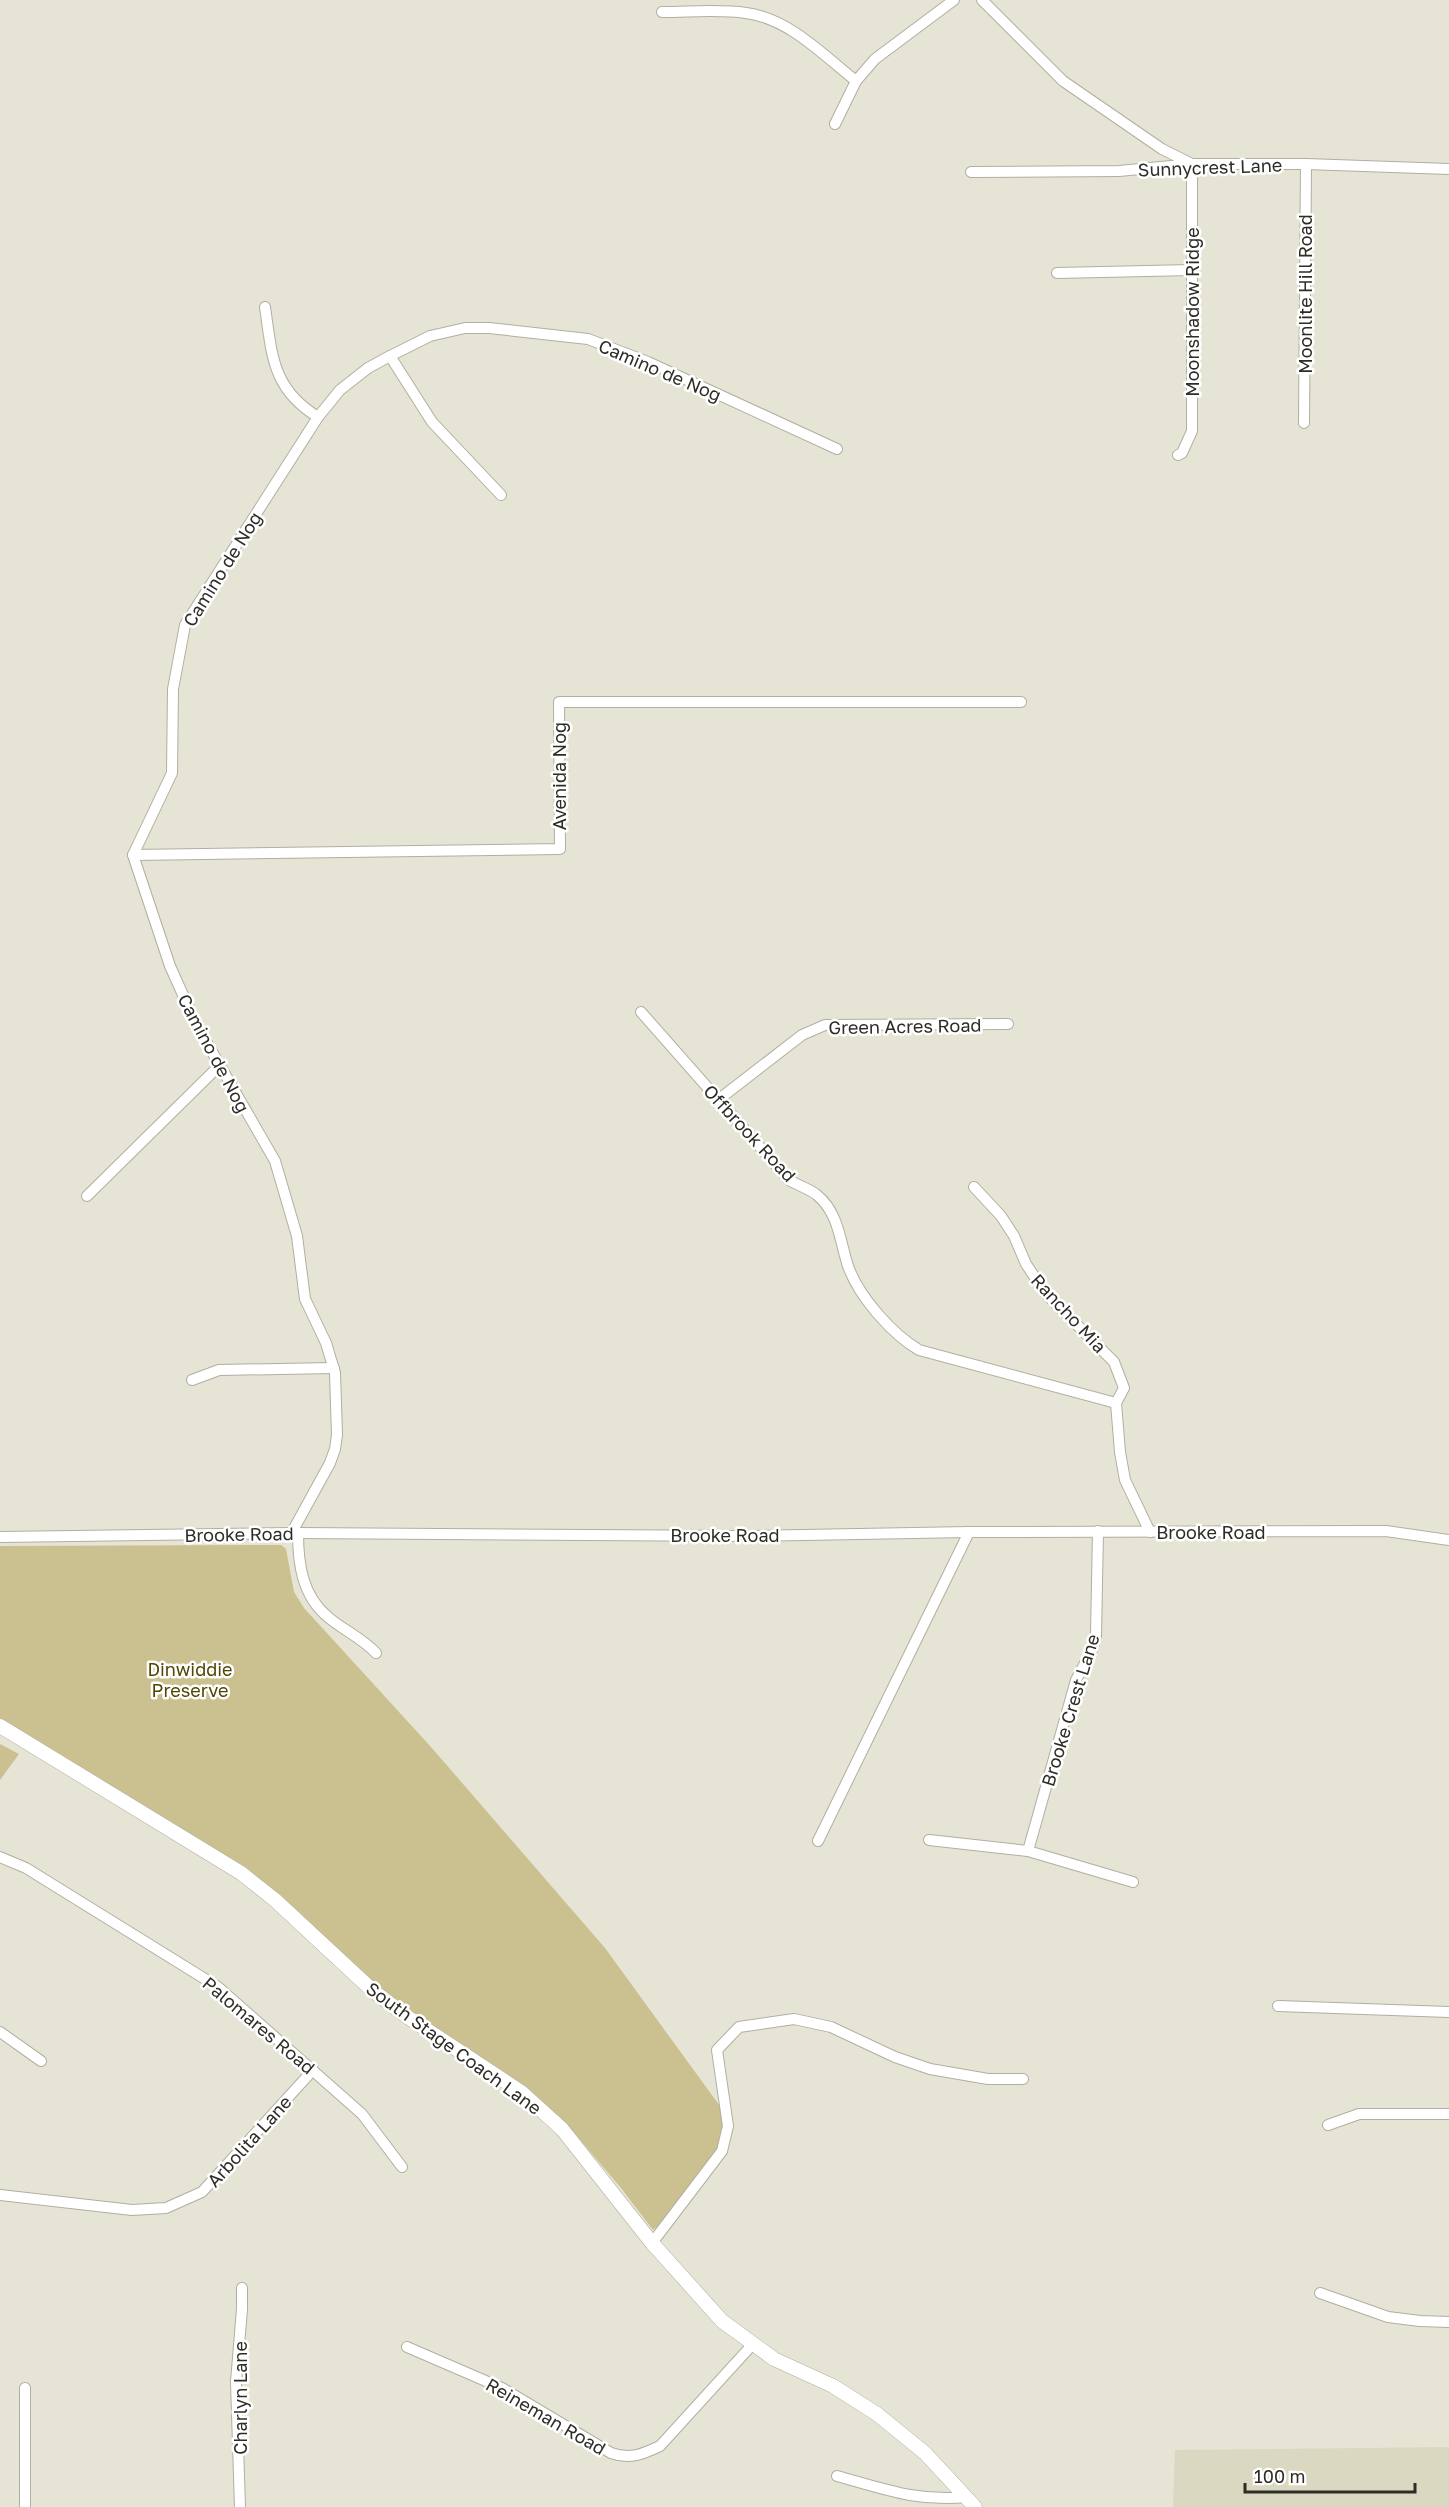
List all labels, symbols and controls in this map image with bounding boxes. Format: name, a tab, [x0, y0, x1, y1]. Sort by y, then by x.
street label: Sunnycrest Lane	[1137, 153, 1283, 181]
street label: Moonlite Hill Road	[1294, 214, 1316, 374]
street label: Moonshadow Ridge	[1181, 227, 1203, 397]
street label: Camino de Nog	[595, 334, 725, 406]
street label: Camino de Nog	[178, 508, 266, 630]
street label: Avenida Nog	[548, 722, 570, 830]
street label: Camino de Nog	[174, 990, 254, 1116]
street label: Green Acres Road	[828, 1014, 982, 1038]
street label: Offbrook Road	[699, 1080, 801, 1186]
street label: Rancho Mia	[1027, 1269, 1111, 1357]
street label: Brooke Road	[1156, 1521, 1266, 1543]
street label: Brooke Road	[184, 1522, 294, 1546]
street label: Brooke Road	[670, 1524, 780, 1546]
street label: Brooke Crest Lane	[1036, 1631, 1104, 1789]
park label: Dinwiddie Preserve	[147, 1658, 233, 1701]
street label: Palomares Road	[198, 1972, 320, 2078]
street label: South Stage Coach Lane	[362, 1977, 546, 2119]
street label: Arbolita Lane	[202, 2091, 296, 2191]
street label: Charlyn Lane	[229, 2341, 251, 2455]
street label: Reineman Road	[482, 2373, 610, 2459]
scale bar	[1245, 2456, 1414, 2494]
text: 100 m	[1254, 2465, 1305, 2487]

